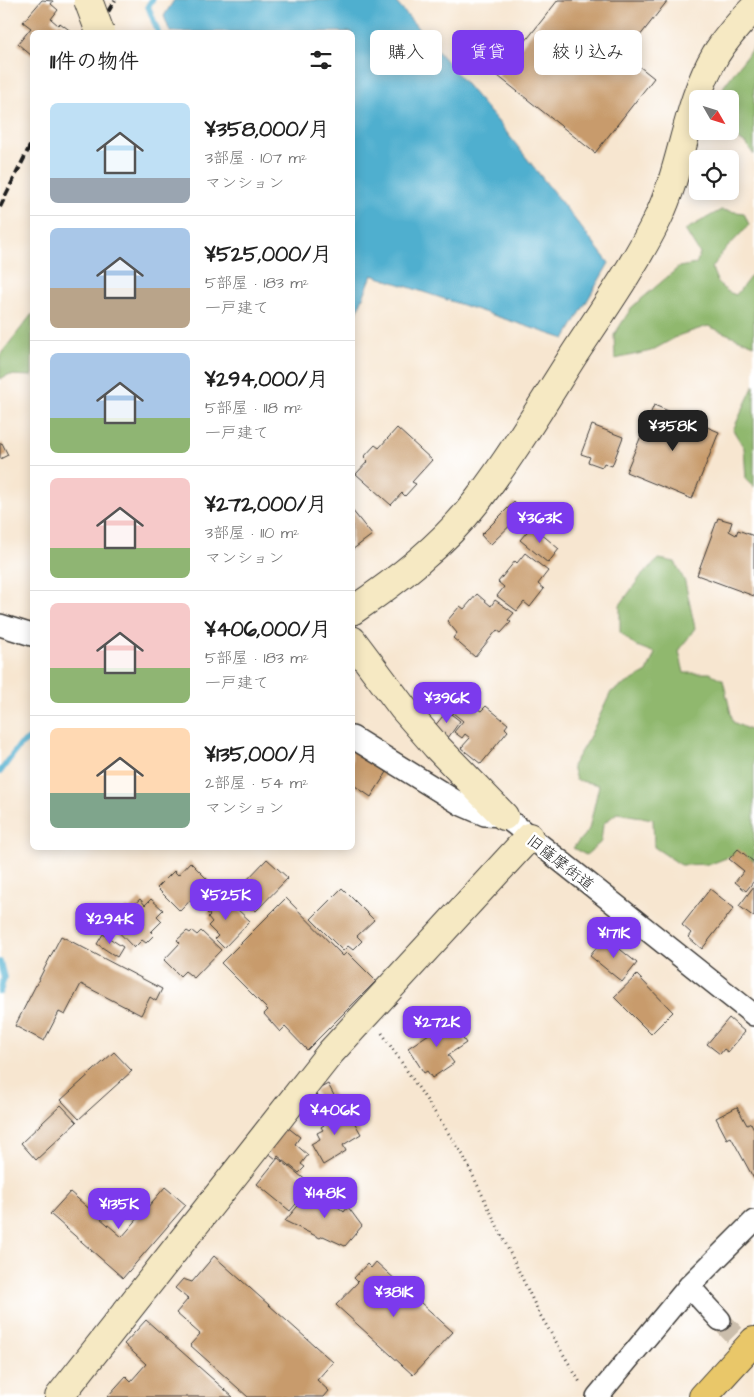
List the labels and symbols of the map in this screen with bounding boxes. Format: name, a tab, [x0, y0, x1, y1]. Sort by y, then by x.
north arrow	[689, 90, 739, 140]
pin: ¥358K	[638, 410, 708, 452]
pin: ¥363K	[505, 502, 575, 544]
pin: ¥396K	[412, 682, 482, 724]
street label: 旧薩摩街道	[522, 829, 599, 896]
pin: ¥525K	[191, 878, 261, 921]
pin: ¥294K	[75, 902, 145, 945]
pin: ¥171K	[579, 916, 649, 959]
pin: ¥272K	[402, 1006, 472, 1048]
pin: ¥406K	[300, 1094, 370, 1136]
pin: ¥148K	[290, 1176, 360, 1219]
pin: ¥135K	[84, 1188, 154, 1230]
pin: ¥381K	[359, 1276, 429, 1318]

